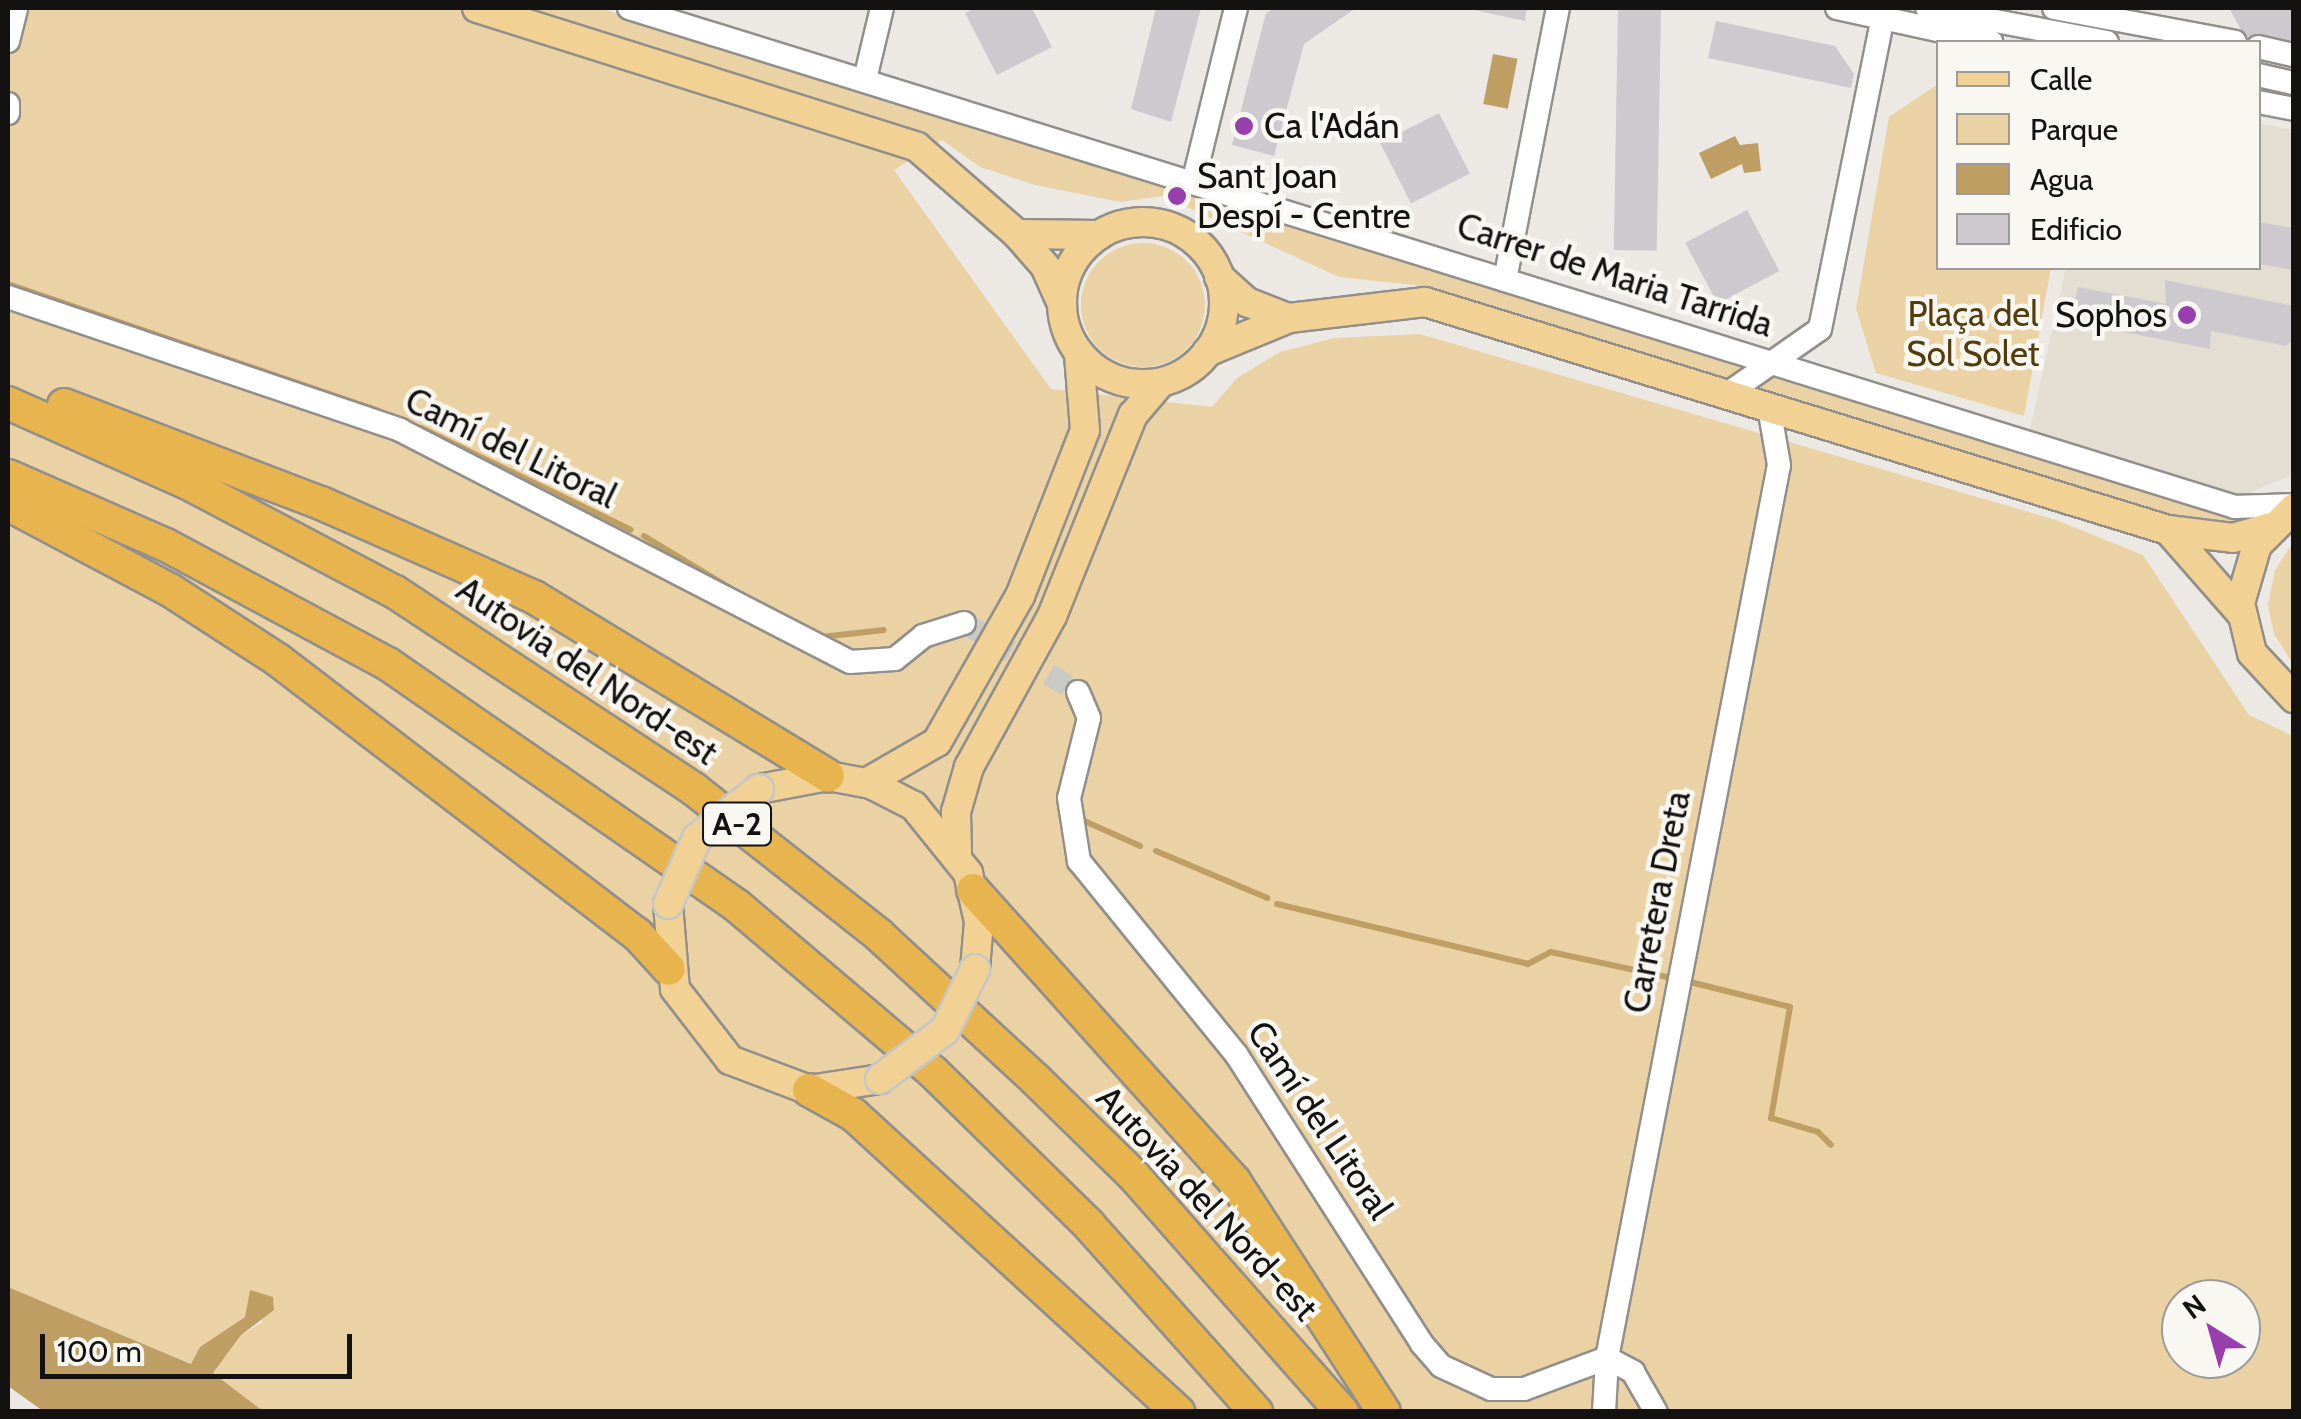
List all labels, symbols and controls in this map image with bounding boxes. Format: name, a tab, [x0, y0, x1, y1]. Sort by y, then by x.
legend	[1936, 40, 2261, 270]
text: Calle	[2030, 61, 2092, 98]
place label: Ca l'Adán	[1264, 105, 1400, 147]
text: Parque	[2030, 111, 2118, 148]
marker: Ca l'Adán	[1233, 115, 1255, 137]
place label: Sant Joan Despí - Centre	[1197, 155, 1411, 237]
text: Agua	[2030, 161, 2093, 198]
marker: Sant Joan Despí - Centre	[1166, 185, 1188, 207]
street label: Carrer de Maria Tarrida	[1452, 204, 1778, 346]
text: Edificio	[2030, 211, 2122, 248]
park label: Plaça del Sol Solet	[1906, 293, 2040, 375]
place label: Sophos	[2055, 294, 2167, 336]
marker: Sophos	[2176, 304, 2198, 326]
street label: Camí del Litoral	[399, 379, 623, 517]
street label: Autovia del Nord-est	[449, 568, 725, 774]
street label: Carretera Dreta	[1615, 787, 1699, 1017]
road number: A-2	[702, 797, 772, 851]
street label: Camí del Litoral	[1238, 1013, 1402, 1227]
street label: Autovia del Nord-est	[1088, 1077, 1326, 1329]
north arrow	[2161, 1279, 2261, 1379]
text: N	[2176, 1287, 2212, 1326]
scale bar	[45, 1314, 358, 1376]
text: 100 m	[57, 1333, 142, 1370]

